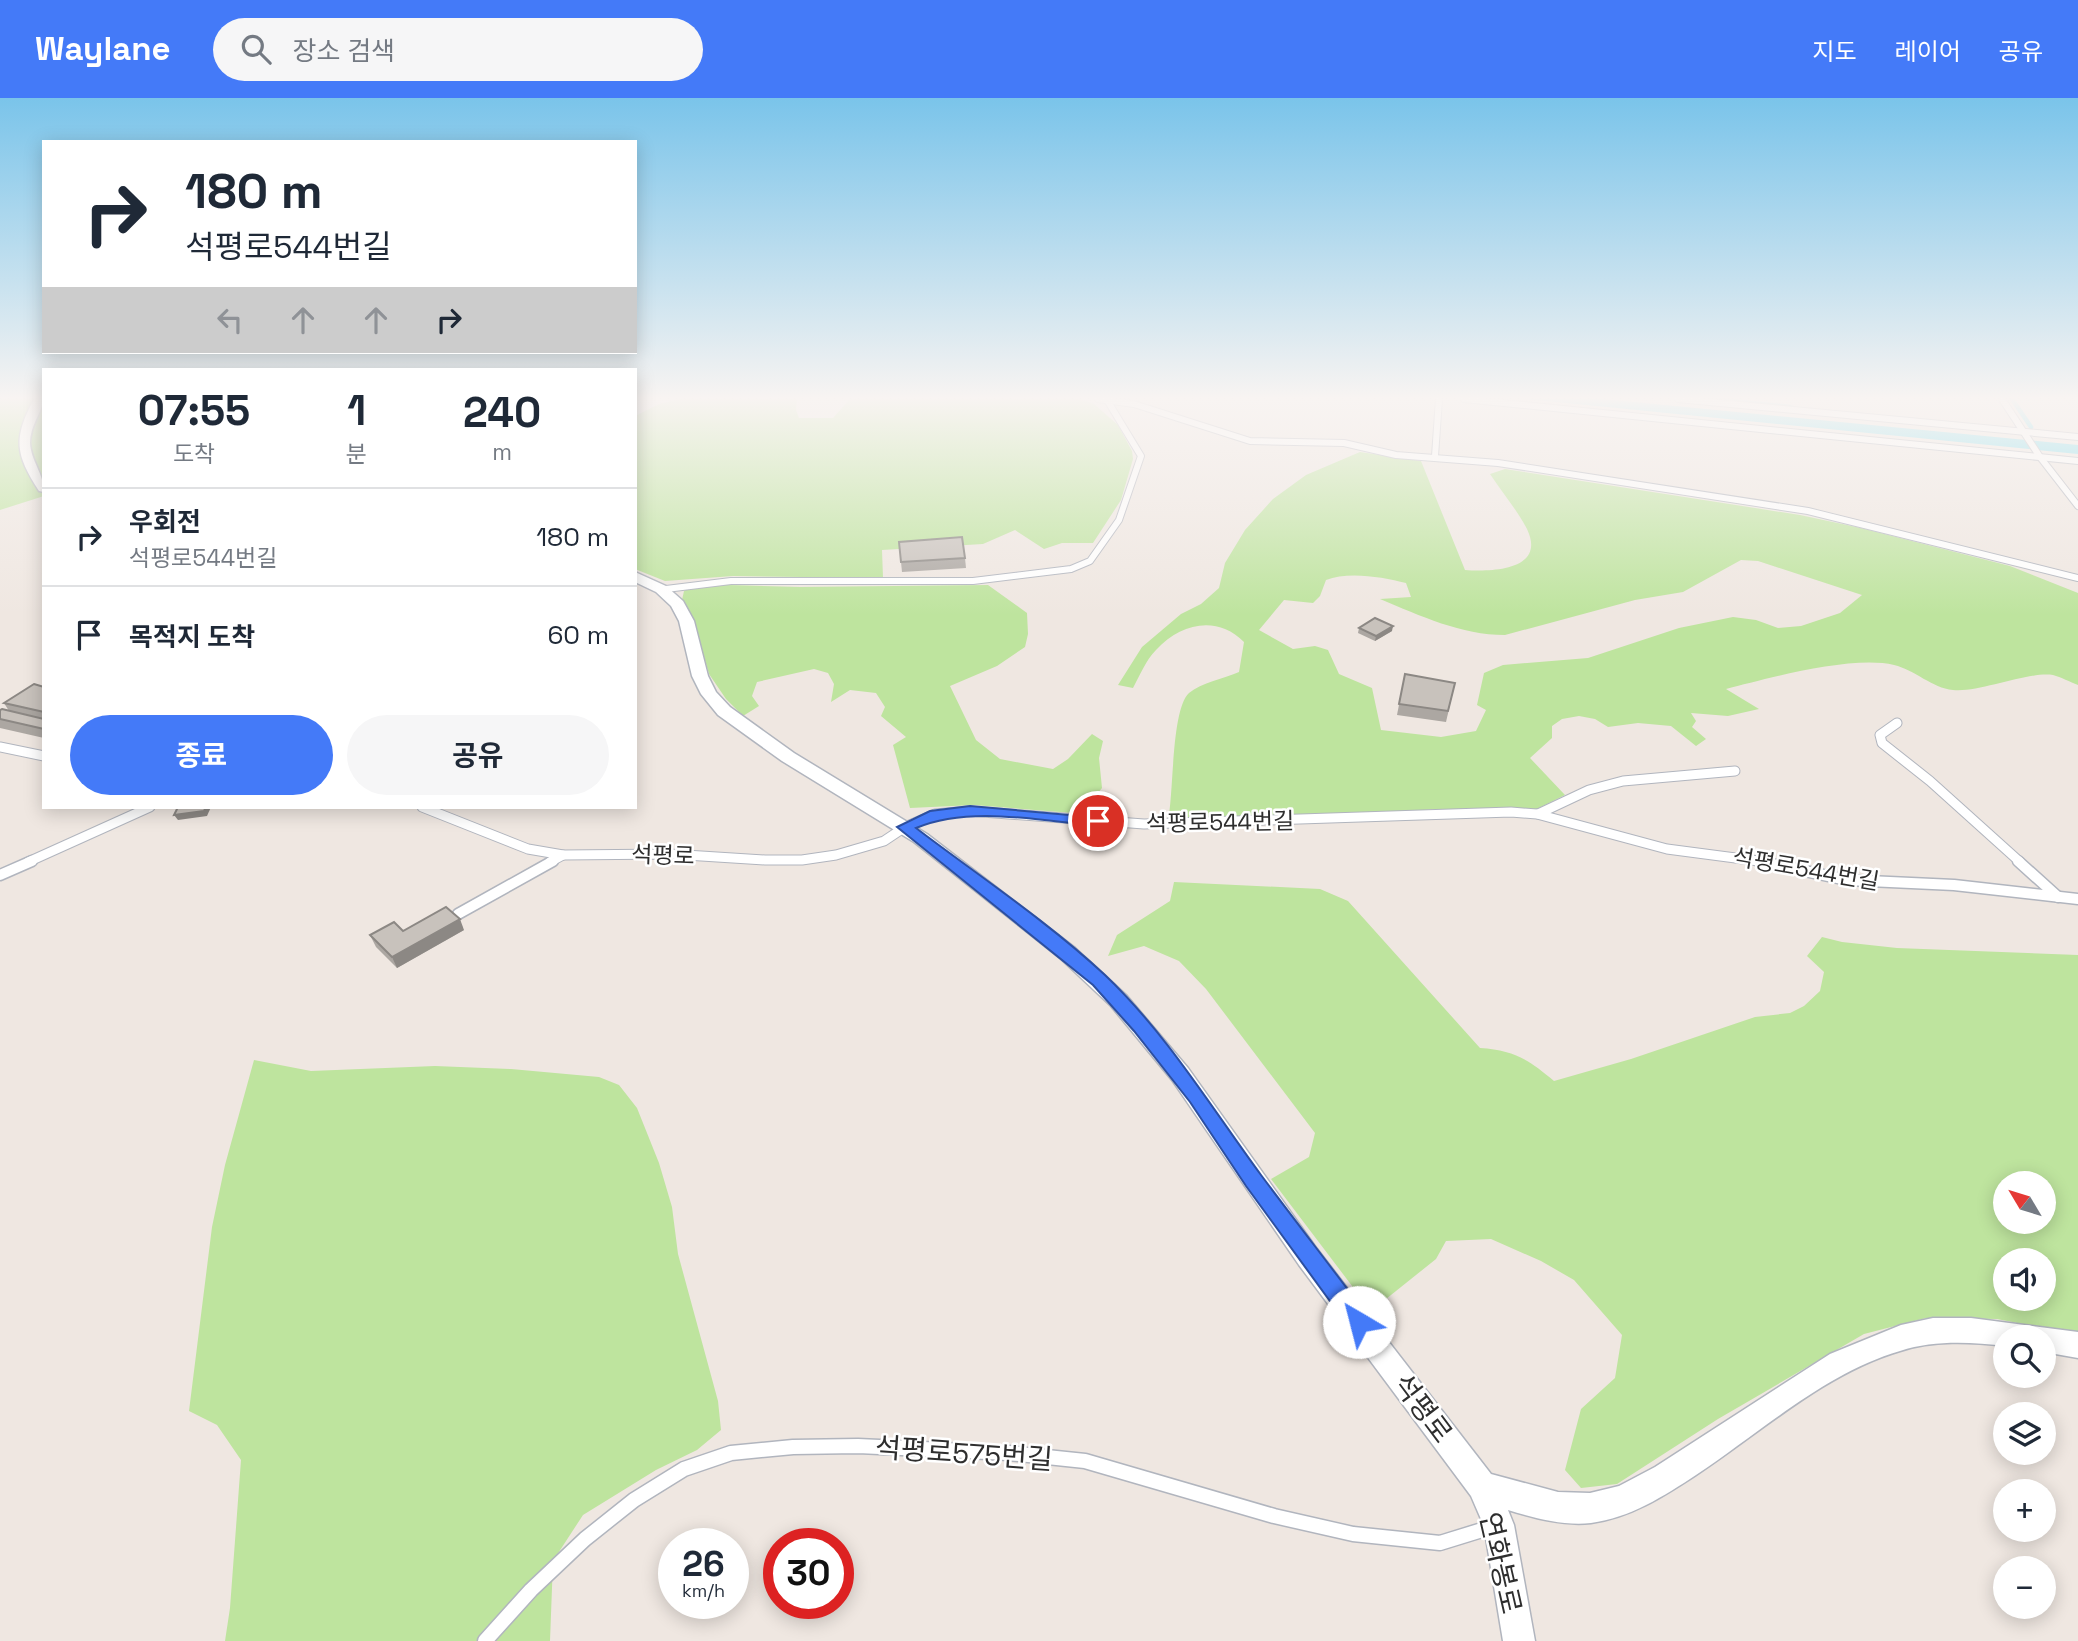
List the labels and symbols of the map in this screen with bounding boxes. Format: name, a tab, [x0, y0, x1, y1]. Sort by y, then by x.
pin	[1068, 791, 1128, 851]
street label: 석평로544번길	[1146, 806, 1294, 838]
street label: 석평로	[631, 839, 695, 871]
street label: 석평로544번길	[1730, 841, 1882, 897]
north arrow	[1993, 1171, 2056, 1234]
position arrow	[1322, 1285, 1396, 1359]
street label: 석평로	[1385, 1366, 1461, 1450]
street label: 석평로575번길	[874, 1429, 1054, 1477]
street label: 연화봉로	[1472, 1509, 1530, 1617]
speed limit sign: 30	[763, 1528, 854, 1619]

